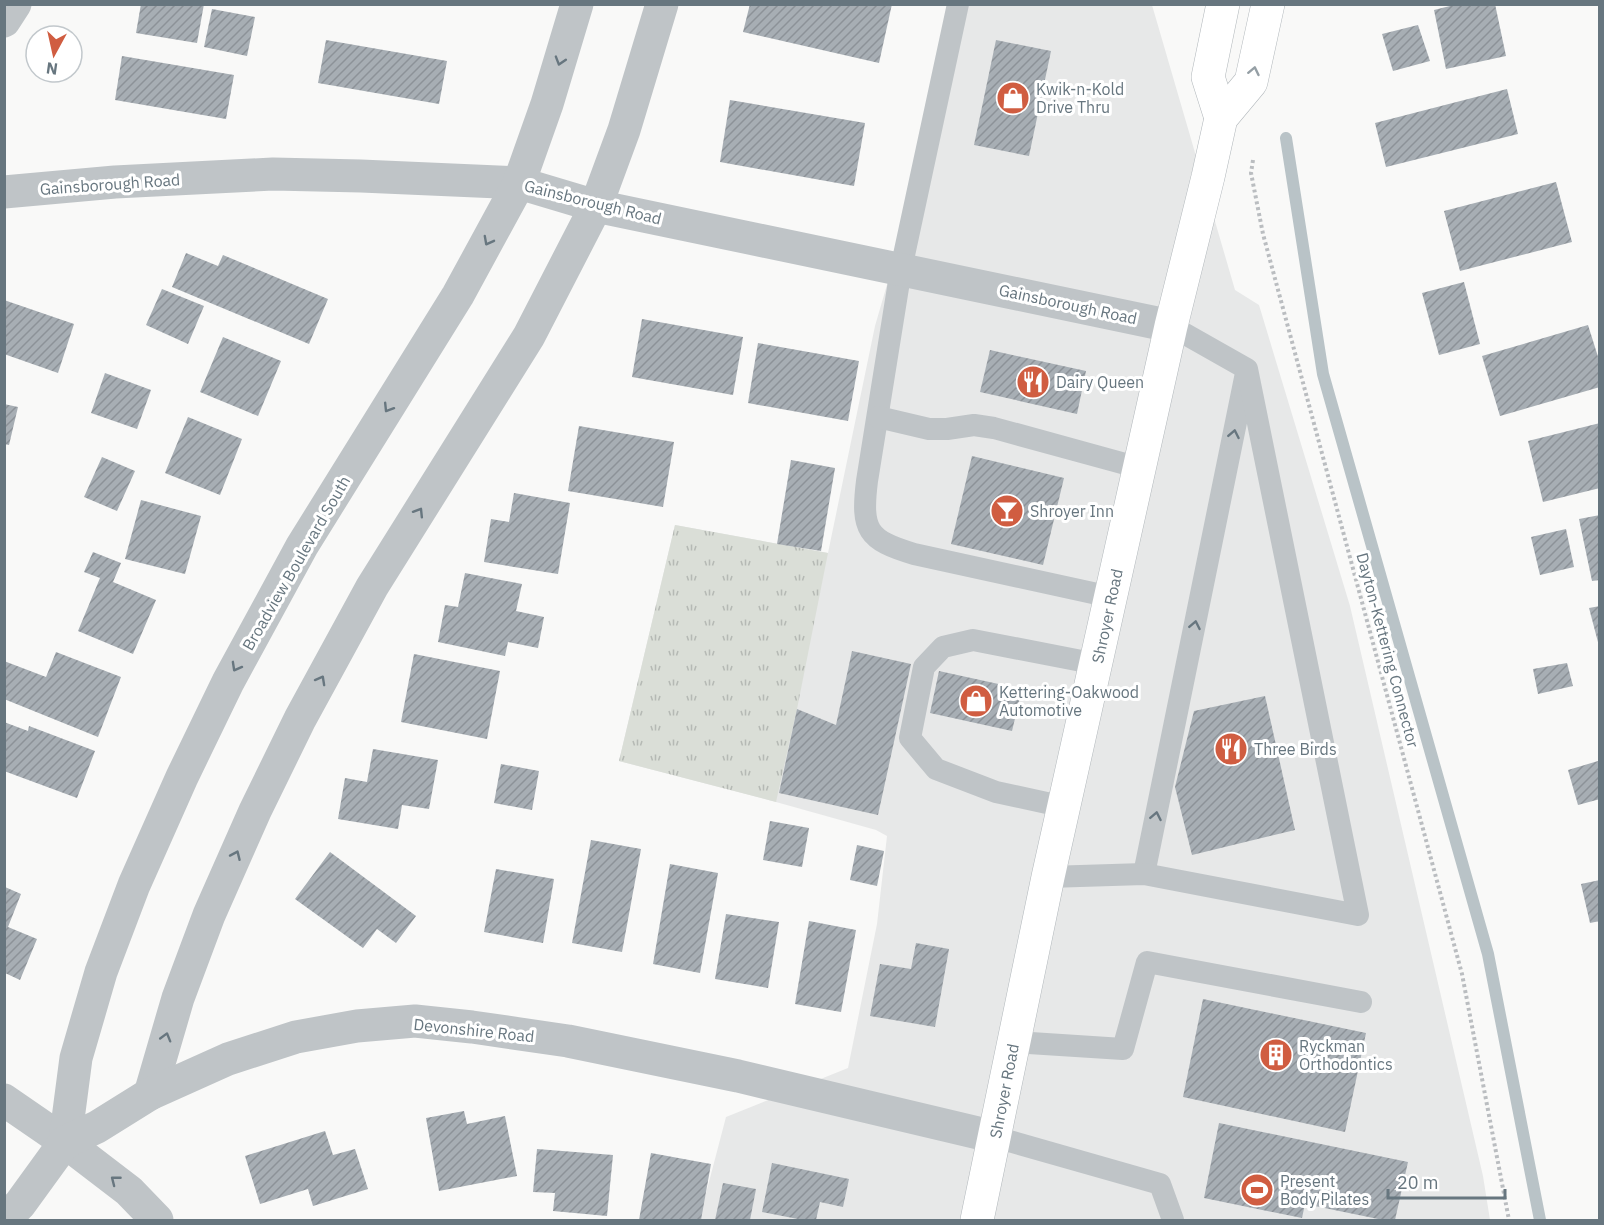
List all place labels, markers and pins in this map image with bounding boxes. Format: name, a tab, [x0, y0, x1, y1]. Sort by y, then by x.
place label: Kwik-n-Kold Drive Thru	[1036, 79, 1124, 117]
shop icon: Kwik-n-Kold Drive Thru	[995, 80, 1031, 116]
restaurant icon: Dairy Queen	[1015, 364, 1051, 400]
place label: Dairy Queen	[1056, 372, 1144, 392]
bar icon: Shroyer Inn	[989, 493, 1025, 529]
place label: Shroyer Inn	[1030, 501, 1114, 521]
place label: Kettering-Oakwood Automotive	[999, 682, 1139, 720]
shop icon: Kettering-Oakwood Automotive	[958, 683, 994, 719]
restaurant icon: Three Birds	[1213, 731, 1249, 767]
place label: Three Birds	[1254, 739, 1337, 759]
place label: Ryckman Orthodontics	[1299, 1036, 1393, 1074]
building icon: Ryckman Orthodontics	[1258, 1037, 1294, 1073]
place label: Present Body Pilates	[1280, 1171, 1369, 1209]
sports icon: Present Body Pilates	[1239, 1172, 1275, 1208]

